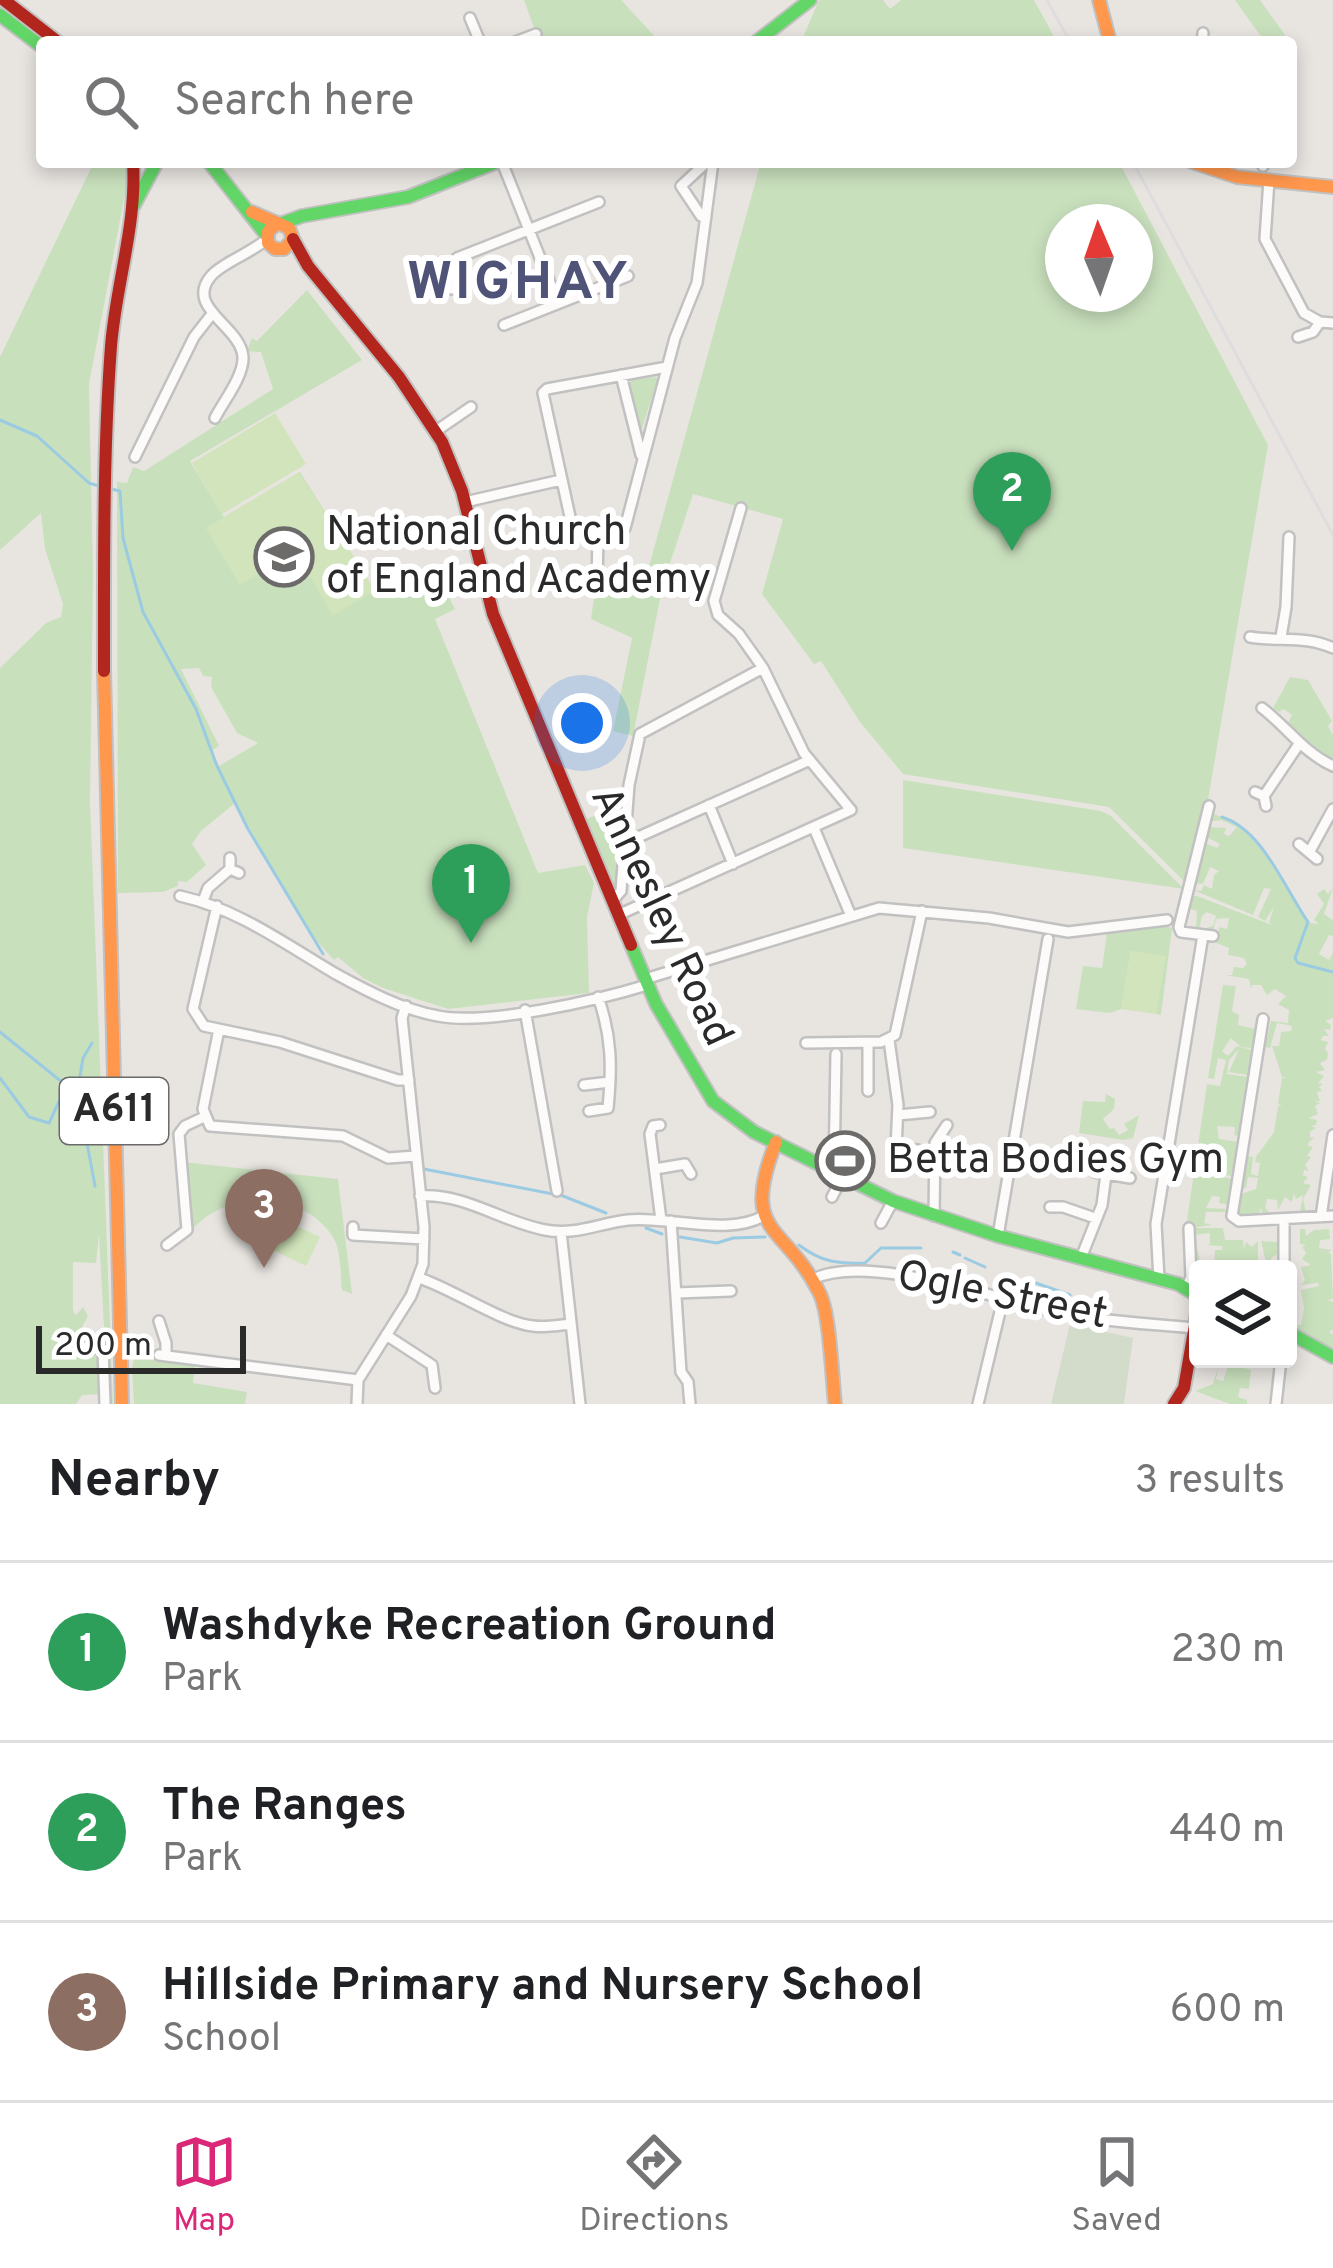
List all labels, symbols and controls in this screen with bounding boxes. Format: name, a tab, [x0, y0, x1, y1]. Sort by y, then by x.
search box	[36, 36, 1297, 168]
icon: search	[78, 69, 144, 135]
text: Search here	[174, 74, 414, 131]
north arrow	[1045, 204, 1153, 312]
district label: WIGHAY	[407, 250, 631, 319]
pin: 2	[973, 452, 1051, 551]
place label: National Church of England Academy	[326, 507, 711, 608]
school or university icon: National Church of England Academy	[253, 526, 315, 588]
your location	[552, 693, 612, 753]
street label: Annesley Road	[577, 778, 743, 1056]
pin: 1	[432, 844, 510, 943]
road number: A611	[60, 1078, 168, 1144]
sports icon: Betta Bodies Gym	[814, 1130, 876, 1192]
place label: Betta Bodies Gym	[887, 1135, 1224, 1188]
pin: 3	[225, 1169, 303, 1268]
street label: Ogle Street	[892, 1251, 1112, 1343]
map controls	[1189, 1260, 1297, 1368]
button: layers	[1189, 1260, 1297, 1368]
scale bar	[36, 1320, 246, 1373]
text: 200 m	[54, 1326, 152, 1368]
text: Nearby	[48, 1450, 220, 1515]
text: 3 results	[1135, 1458, 1285, 1507]
text: Washdyke Recreation Ground	[162, 1599, 776, 1656]
text: 1	[79, 1627, 95, 1676]
text: 230 m	[1171, 1627, 1285, 1676]
text: Park	[162, 1656, 243, 1705]
text: The Ranges	[162, 1779, 407, 1836]
text: 2	[75, 1807, 99, 1856]
text: 440 m	[1169, 1807, 1285, 1856]
text: Park	[162, 1836, 243, 1885]
text: Hillside Primary and Nursery School	[162, 1959, 923, 2016]
text: 3	[75, 1987, 99, 2036]
text: 600 m	[1170, 1987, 1285, 2036]
text: School	[162, 2016, 281, 2065]
tab: Map	[171, 2129, 237, 2243]
tab: Directions	[579, 2129, 729, 2243]
tab: Saved	[1071, 2129, 1162, 2243]

